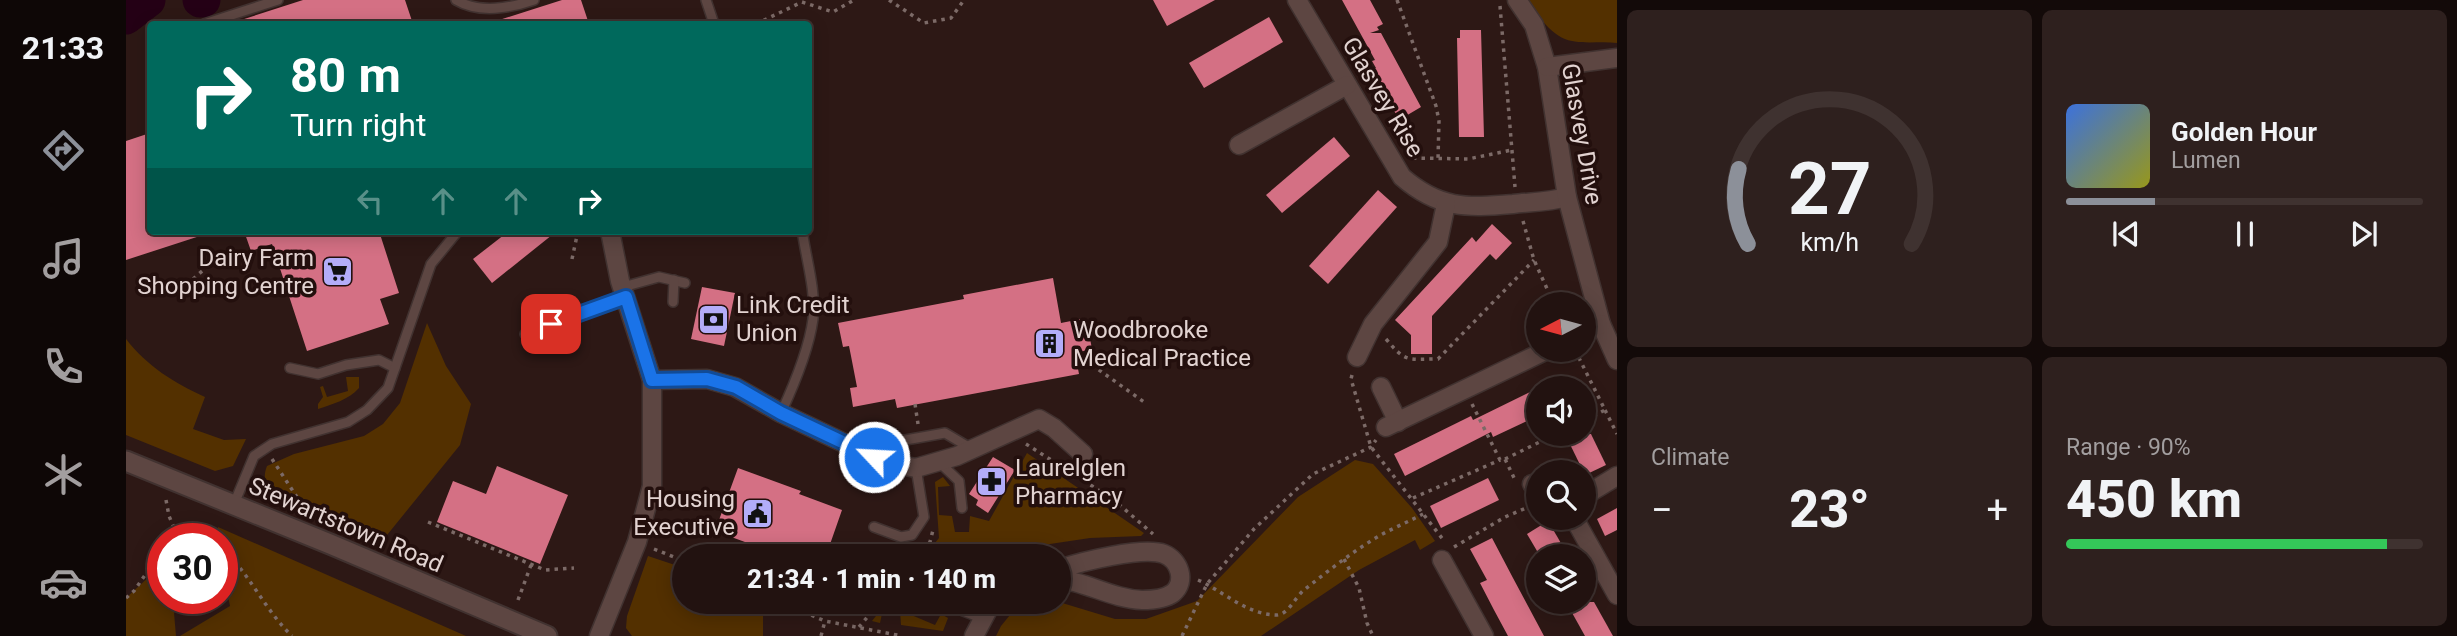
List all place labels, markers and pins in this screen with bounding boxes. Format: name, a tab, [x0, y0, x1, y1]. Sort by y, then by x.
place label: Dairy Farm Shopping Centre	[137, 244, 314, 300]
supermarket icon: Dairy Farm Shopping Centre	[320, 255, 354, 289]
place label: Link Credit Union	[736, 291, 850, 347]
pin	[521, 294, 581, 354]
bank icon: Link Credit Union	[696, 302, 730, 336]
place label: Woodbrooke Medical Practice	[1073, 316, 1251, 372]
building icon: Woodbrooke Medical Practice	[1033, 327, 1067, 361]
place label: Laurelglen Pharmacy	[1015, 454, 1126, 510]
pharmacy icon: Laurelglen Pharmacy	[975, 465, 1009, 499]
place label: Housing Executive	[633, 485, 735, 541]
public building icon: Housing Executive	[741, 496, 775, 530]

